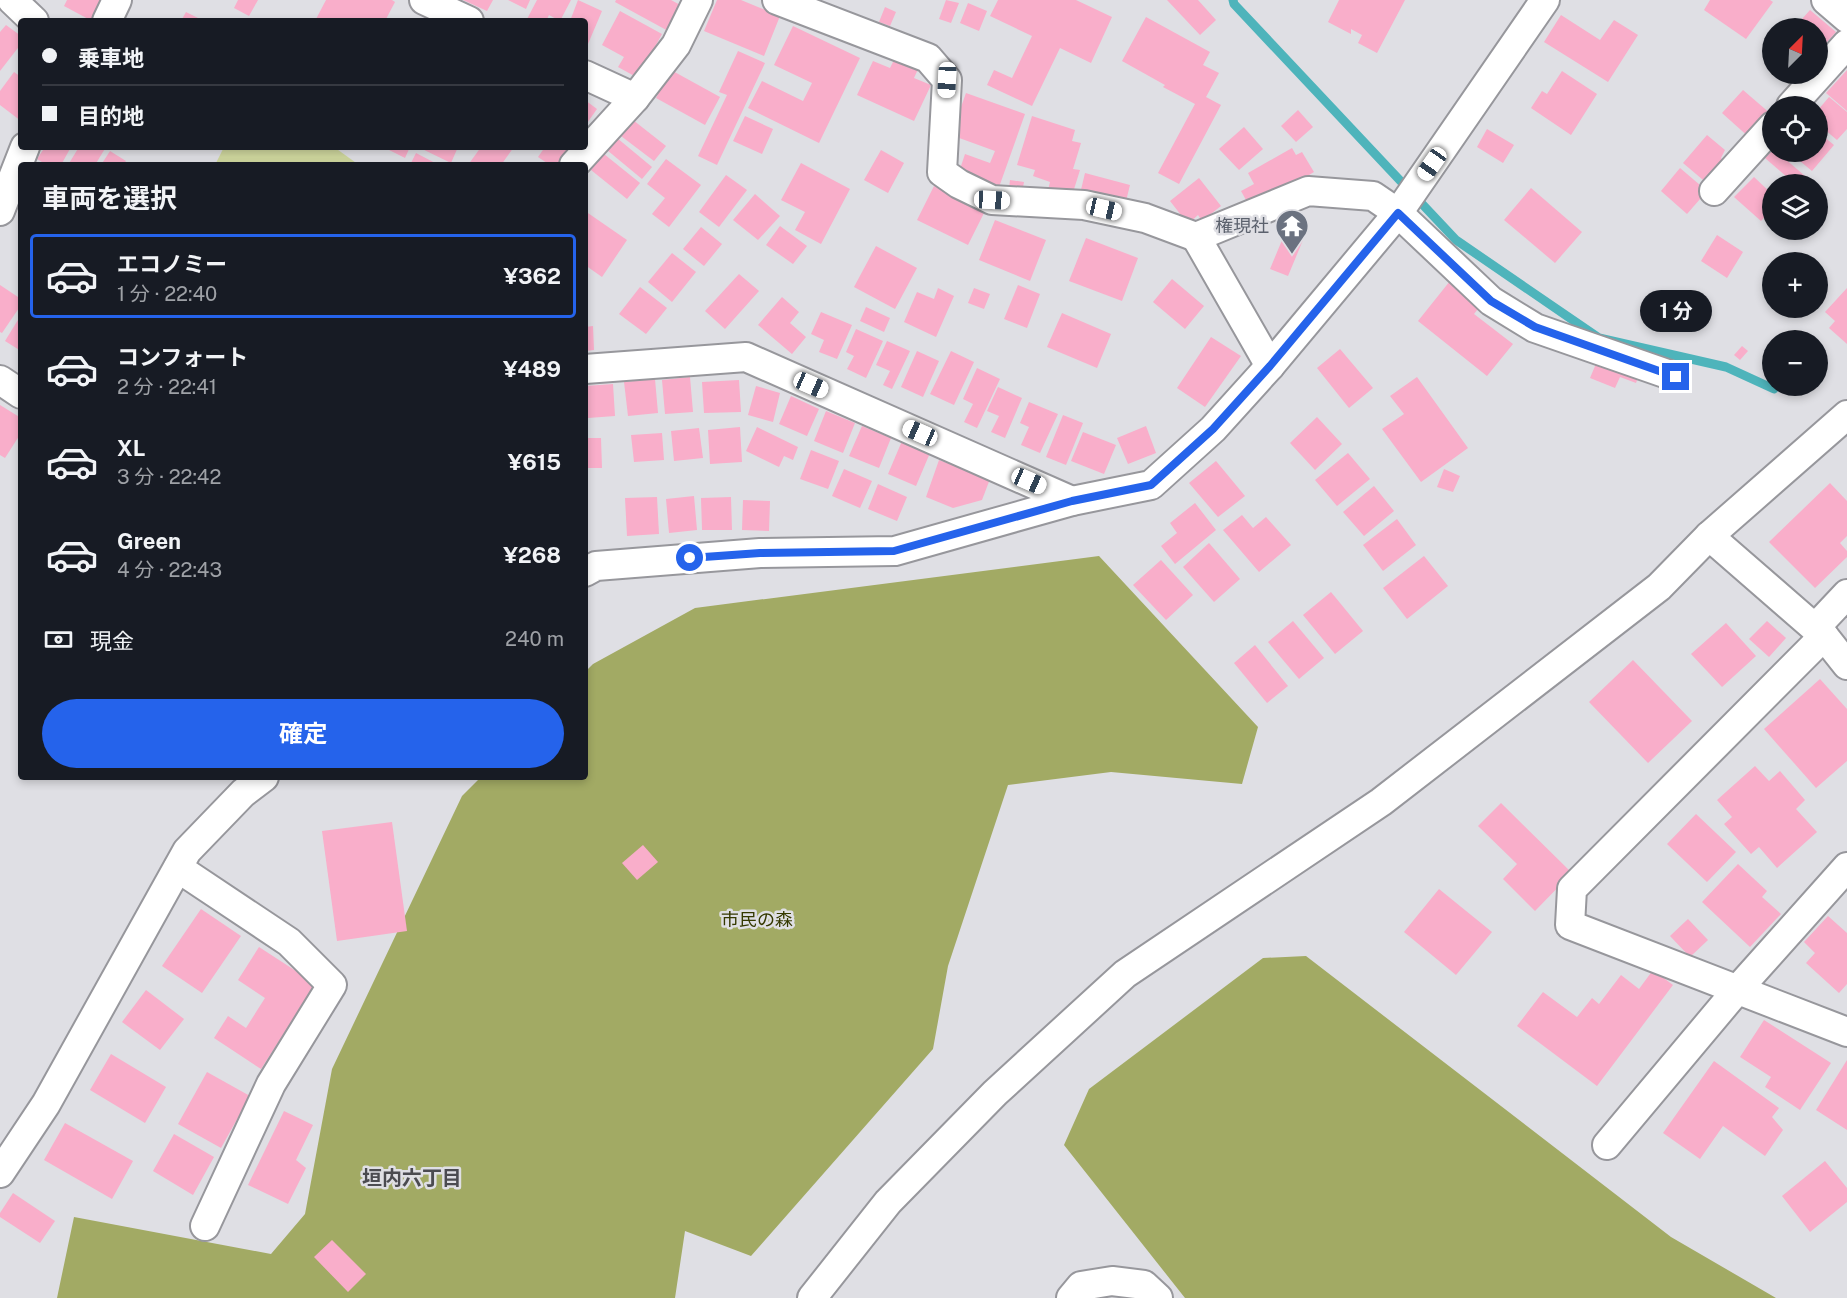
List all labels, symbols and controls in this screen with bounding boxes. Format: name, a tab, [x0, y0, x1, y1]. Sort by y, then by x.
north arrow	[1762, 18, 1828, 84]
map controls	[1762, 18, 1828, 396]
text: 乗車地	[78, 45, 144, 71]
car	[937, 62, 957, 98]
button: locate	[1762, 96, 1828, 162]
text: 目的地	[78, 103, 144, 129]
car	[1414, 144, 1450, 184]
button: layers	[1762, 174, 1828, 240]
text: 車両を選択	[42, 182, 177, 214]
car	[974, 190, 1010, 210]
car	[1084, 196, 1124, 222]
temple icon: 権現社	[1274, 208, 1310, 255]
place label: 権現社	[1215, 215, 1269, 236]
icon: car	[45, 249, 99, 303]
text: エコノミー	[117, 251, 227, 277]
button: +	[1762, 252, 1828, 318]
text: ¥362	[503, 263, 561, 289]
text: 1 分 · 22:40	[117, 282, 217, 306]
callout: 1 分	[1640, 290, 1712, 332]
text: 1 分	[1659, 299, 1693, 323]
button: −	[1762, 330, 1828, 396]
icon: car	[45, 342, 99, 396]
text: コンフォート	[117, 344, 248, 370]
text: ¥489	[503, 356, 561, 382]
route end	[1662, 363, 1689, 390]
car	[791, 369, 831, 401]
text: 2 分 · 22:41	[117, 375, 217, 399]
car	[900, 417, 940, 449]
icon: car	[45, 435, 99, 489]
text: XL	[117, 435, 145, 461]
text: ¥615	[508, 449, 561, 475]
text: 3 分 · 22:42	[117, 465, 221, 489]
car	[1009, 465, 1049, 497]
icon: car	[45, 528, 99, 582]
text: Green	[117, 528, 181, 554]
text: ¥268	[503, 542, 561, 568]
route start	[676, 544, 703, 571]
text: 4 分 · 22:43	[117, 558, 222, 582]
icon: cash	[42, 623, 75, 656]
text: 240 m	[505, 627, 564, 651]
text: 現金	[90, 628, 134, 654]
button: 確定	[42, 699, 564, 768]
park label: 市民の森	[721, 909, 793, 930]
district label: 垣内六丁目	[362, 1166, 462, 1190]

